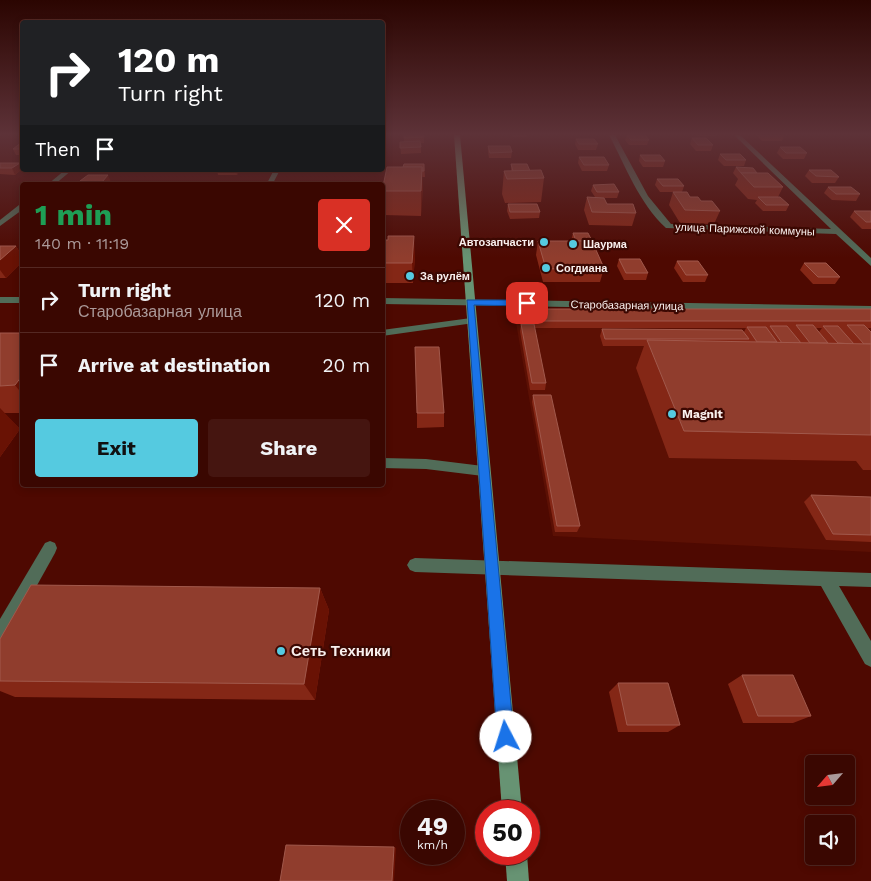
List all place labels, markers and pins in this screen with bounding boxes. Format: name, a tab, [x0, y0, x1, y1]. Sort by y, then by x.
place label: Автозапчасти	[459, 236, 534, 249]
marker: Автозапчасти	[538, 236, 550, 248]
marker: Шаурма	[567, 238, 579, 250]
place label: Шаурма	[583, 238, 628, 251]
marker: Согдиана	[540, 262, 552, 274]
place label: Согдиана	[556, 262, 608, 275]
marker: За рулём	[404, 270, 416, 282]
place label: За рулём	[420, 270, 470, 283]
pin	[506, 282, 548, 324]
place label: Magnit	[682, 407, 724, 421]
marker: Magnit	[666, 408, 678, 420]
place label: Сеть Техники	[291, 642, 391, 660]
marker: Сеть Техники	[275, 645, 287, 657]

